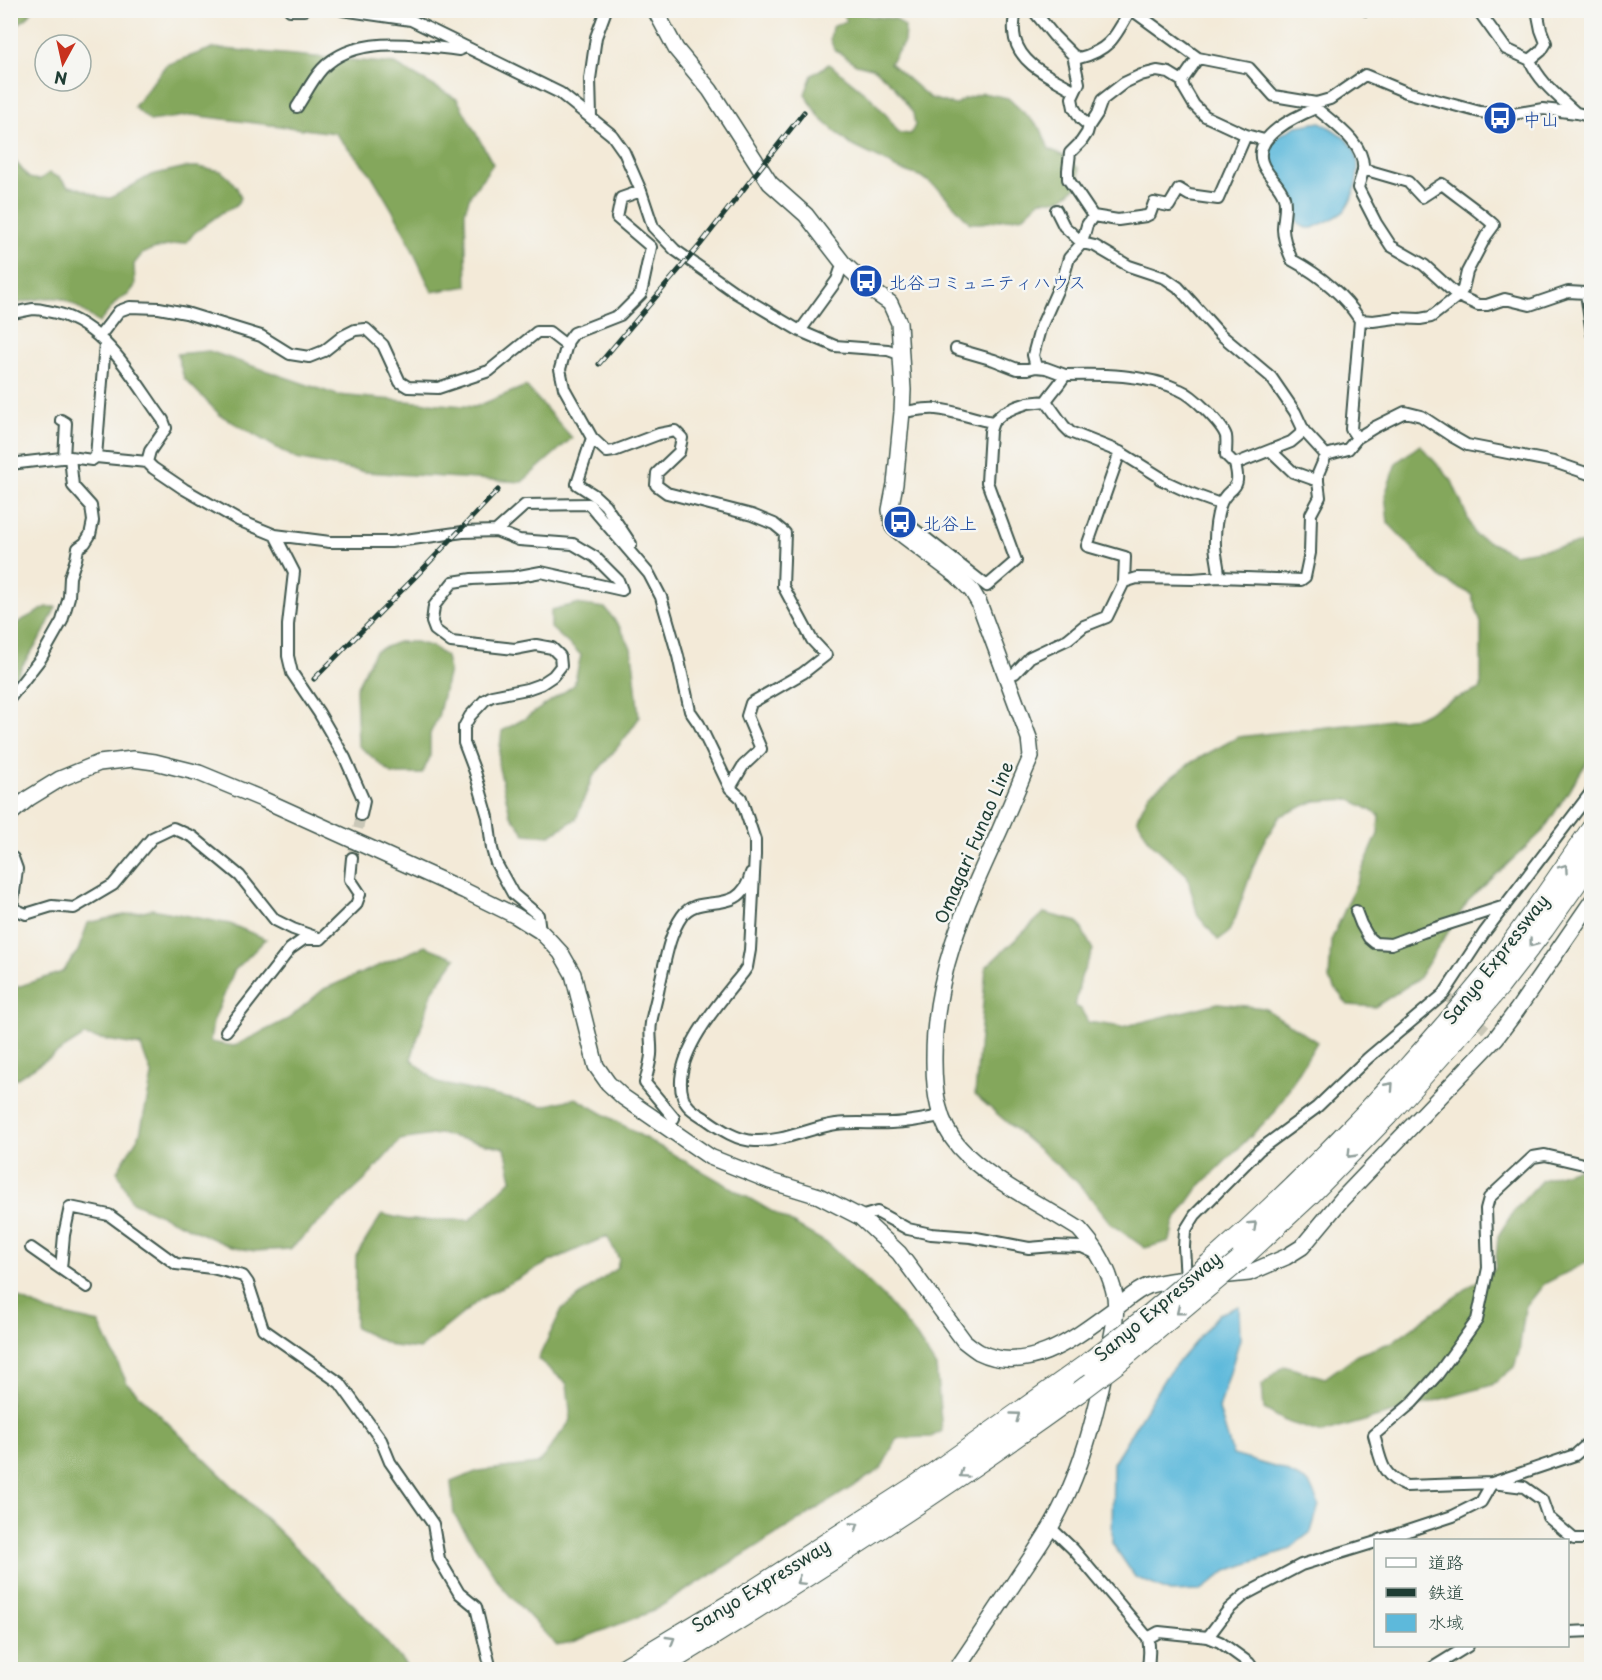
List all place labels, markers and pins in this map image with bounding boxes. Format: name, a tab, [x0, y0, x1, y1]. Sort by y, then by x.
bus stop icon: 中山	[1482, 100, 1518, 136]
place label: 中山	[1523, 105, 1559, 132]
bus stop icon: 北谷コミュニティハウス	[848, 263, 884, 299]
place label: 北谷コミュニティハウス	[889, 268, 1086, 295]
bus stop icon: 北谷上	[882, 504, 918, 540]
place label: 北谷上	[923, 509, 977, 536]

